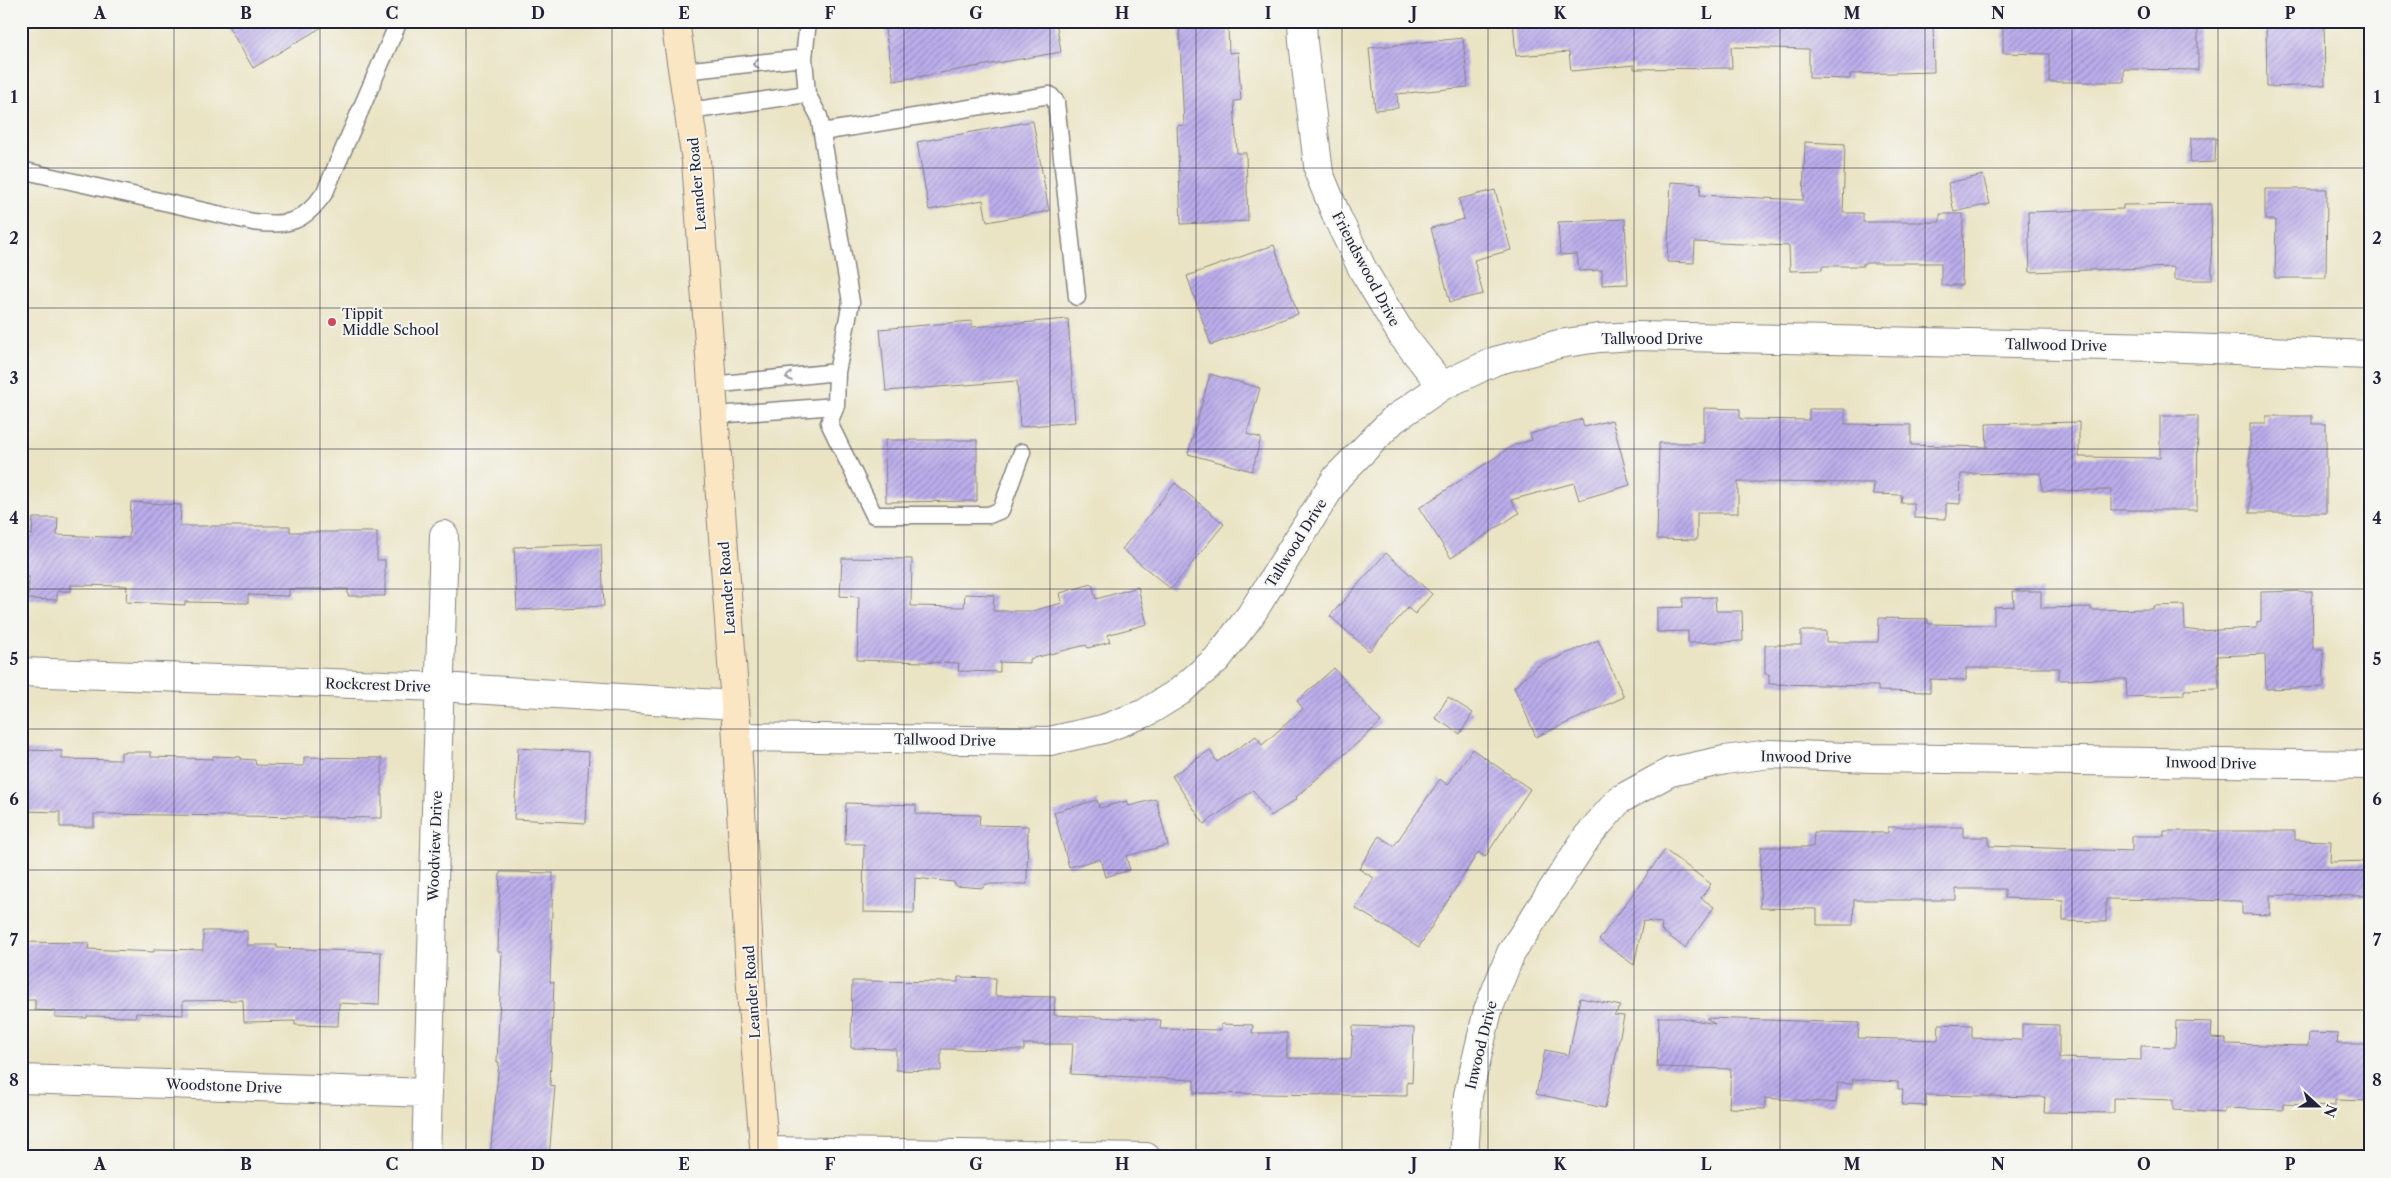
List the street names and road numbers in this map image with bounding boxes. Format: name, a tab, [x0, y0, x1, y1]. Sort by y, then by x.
street label: Leander Road	[684, 136, 710, 231]
street label: Friendswood Drive	[1328, 209, 1404, 330]
street label: Tallwood Drive	[1601, 330, 1703, 348]
street label: Tallwood Drive	[2005, 335, 2107, 355]
street label: Tallwood Drive	[1261, 495, 1331, 591]
street label: Leander Road	[715, 540, 739, 635]
street label: Rockcrest Drive	[325, 674, 431, 696]
street label: Tallwood Drive	[894, 730, 996, 750]
street label: Inwood Drive	[1760, 747, 1852, 767]
street label: Inwood Drive	[2165, 753, 2257, 773]
street label: Woodview Drive	[424, 790, 446, 902]
street label: Leander Road	[740, 944, 764, 1039]
street label: Inwood Drive	[1461, 999, 1501, 1091]
street label: Woodstone Drive	[165, 1075, 282, 1097]

